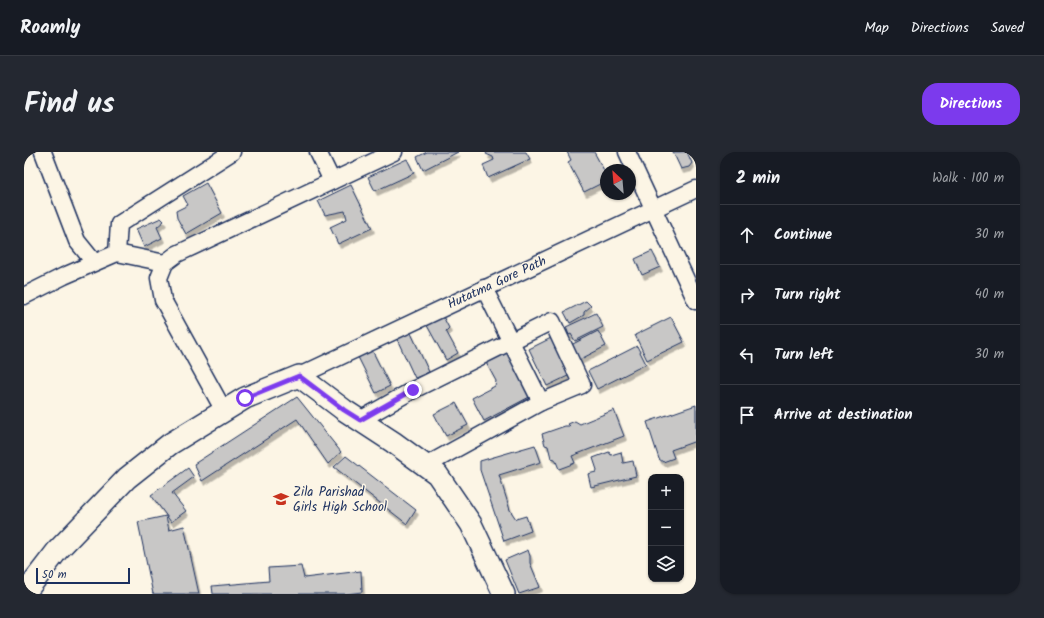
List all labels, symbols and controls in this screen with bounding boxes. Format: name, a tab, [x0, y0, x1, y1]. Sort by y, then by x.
text: Roamly	[20, 13, 80, 43]
text: Map	[864, 17, 889, 39]
text: Directions	[911, 17, 969, 39]
text: Saved	[991, 17, 1024, 39]
text: Find us	[24, 82, 115, 127]
button: Directions	[922, 83, 1020, 125]
north arrow	[600, 164, 636, 200]
text: 2 min	[736, 165, 780, 192]
text: Walk · 100 m	[932, 168, 1004, 189]
text: Continue	[774, 223, 832, 247]
icon: ahead	[736, 224, 758, 246]
text: 30 m	[975, 224, 1004, 245]
street label: Hutatma Gore Path	[444, 251, 550, 315]
text: Turn right	[774, 283, 841, 307]
icon: right	[736, 284, 758, 306]
text: 40 m	[975, 284, 1004, 305]
text: Turn left	[774, 343, 834, 367]
icon: left	[736, 344, 758, 366]
text: 30 m	[975, 344, 1004, 365]
route end	[404, 381, 422, 399]
route start	[236, 389, 254, 407]
text: Arrive at destination	[774, 403, 913, 427]
icon: arrive	[736, 404, 758, 426]
map controls	[648, 474, 684, 582]
button: +	[648, 474, 684, 510]
place label: Zila Parishad Girls High School	[293, 482, 387, 518]
school or university icon: Zila Parishad Girls High School	[272, 490, 290, 508]
button: −	[648, 510, 684, 546]
button: layers	[648, 546, 684, 582]
scale bar	[36, 566, 130, 585]
text: 50 m	[42, 566, 67, 584]

